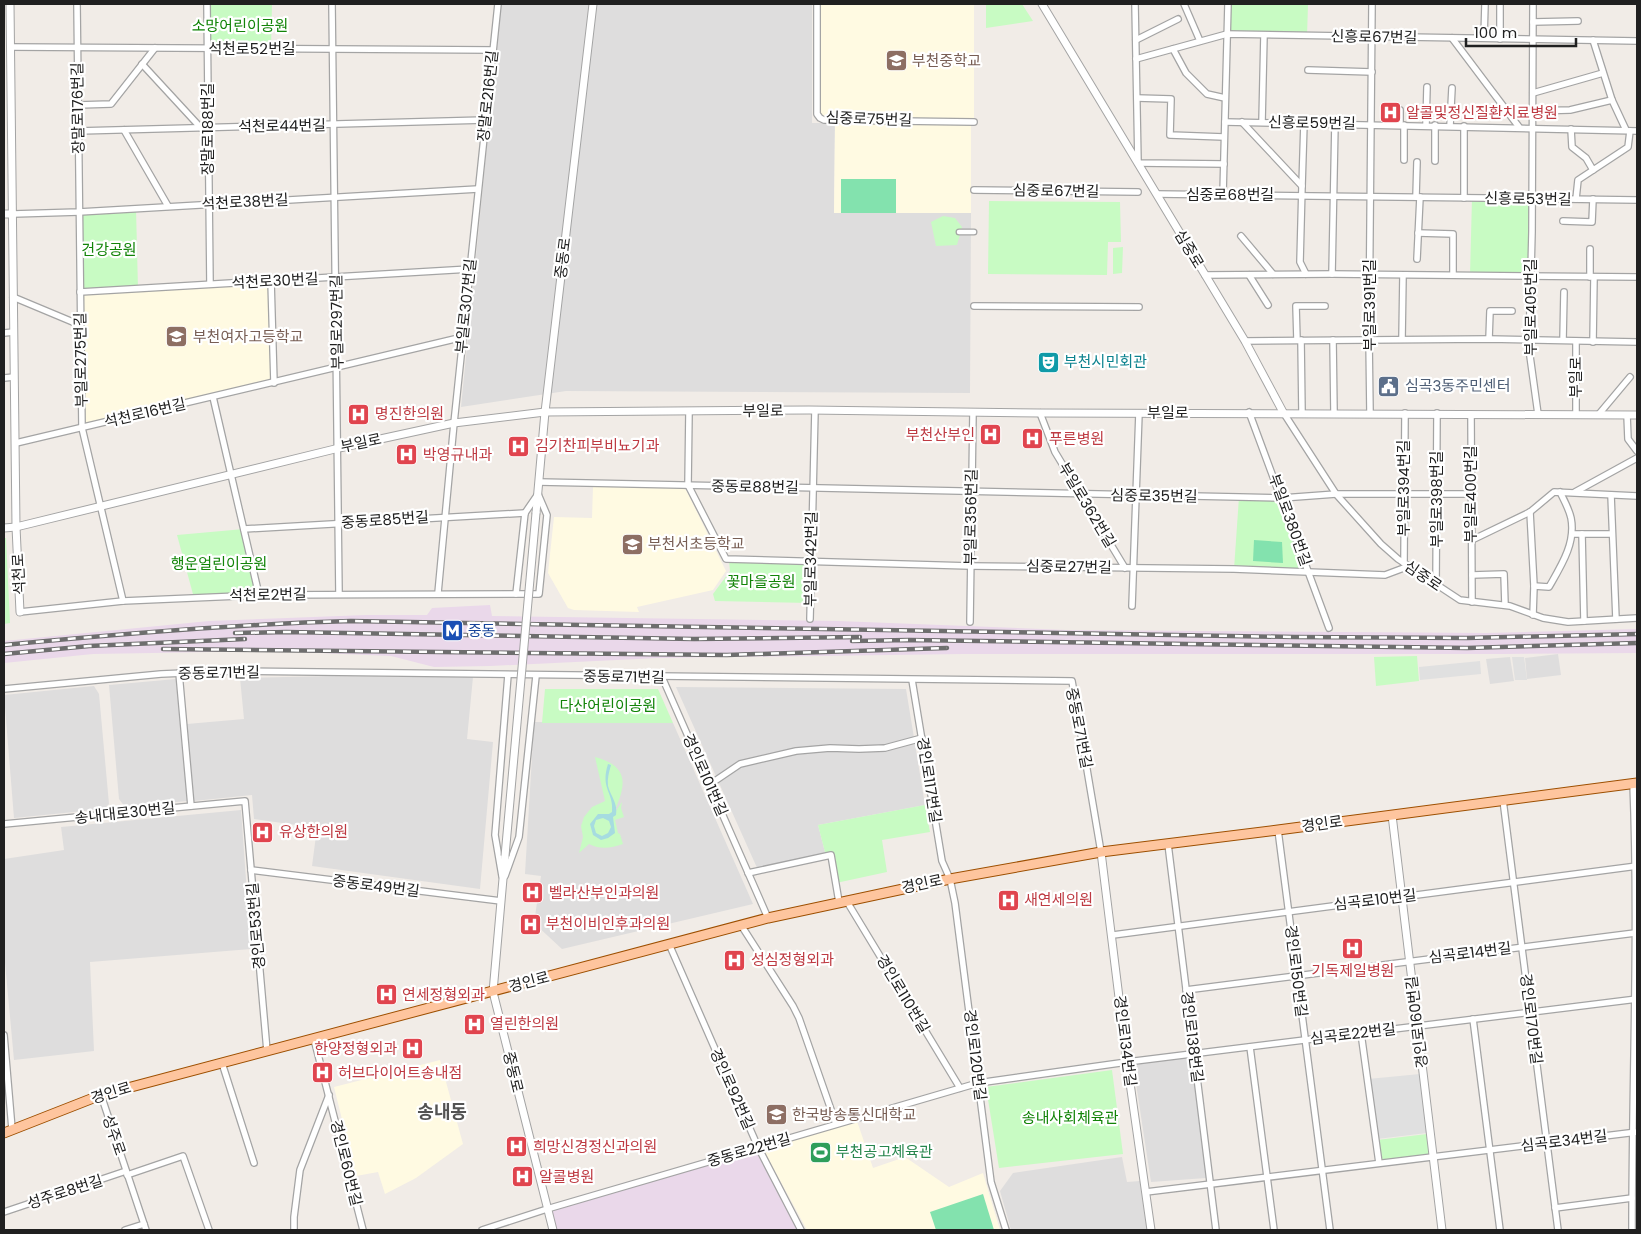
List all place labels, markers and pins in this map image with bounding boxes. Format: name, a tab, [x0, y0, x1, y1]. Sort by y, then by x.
school or university icon: 부천중학교	[884, 49, 908, 73]
place label: 부천중학교	[912, 50, 981, 71]
hospital icon: 알콜및정신질환치료병원	[1378, 101, 1402, 125]
place label: 알콜및정신질환치료병원	[1406, 102, 1558, 123]
school or university icon: 부천여자고등학교	[165, 325, 189, 349]
place label: 부천여자고등학교	[193, 326, 303, 347]
theatre icon: 부천시민회관	[1036, 350, 1060, 374]
place label: 부천시민회관	[1064, 351, 1147, 372]
public building icon: 심곡3동주민센터	[1377, 374, 1401, 398]
place label: 심곡3동주민센터	[1405, 375, 1510, 396]
hospital icon: 명진한의원	[347, 402, 371, 426]
place label: 명진한의원	[375, 403, 444, 424]
hospital icon: 부천산부인	[979, 423, 1003, 447]
place label: 부천산부인	[906, 424, 975, 445]
hospital icon: 푸른병원	[1021, 427, 1045, 451]
place label: 푸른병원	[1049, 428, 1104, 449]
hospital icon: 김기찬피부비뇨기과	[507, 434, 531, 458]
place label: 김기찬피부비뇨기과	[535, 435, 659, 456]
hospital icon: 박영규내과	[395, 443, 419, 467]
place label: 박영규내과	[423, 444, 492, 465]
school or university icon: 부천서초등학교	[620, 532, 644, 556]
place label: 부천서초등학교	[648, 533, 745, 554]
metro station icon: 중동	[440, 619, 464, 643]
place label: 중동	[468, 620, 496, 641]
hospital icon: 유상한의원	[251, 820, 275, 844]
place label: 유상한의원	[279, 821, 348, 842]
hospital icon: 벨라산부인과의원	[521, 881, 545, 905]
place label: 벨라산부인과의원	[549, 882, 659, 903]
hospital icon: 새연세의원	[996, 888, 1020, 912]
place label: 새연세의원	[1024, 889, 1093, 910]
hospital icon: 부천이비인후과의원	[518, 912, 542, 936]
place label: 부천이비인후과의원	[546, 913, 670, 934]
hospital icon: 기독제일병원	[1341, 936, 1365, 960]
hospital icon: 성심정형외과	[723, 948, 747, 972]
place label: 성심정형외과	[751, 949, 834, 970]
place label: 기독제일병원	[1312, 960, 1394, 981]
hospital icon: 연세정형외과	[374, 983, 398, 1007]
place label: 연세정형외과	[402, 984, 485, 1005]
hospital icon: 열린한의원	[462, 1012, 486, 1036]
place label: 열린한의원	[490, 1013, 559, 1034]
hospital icon: 한양정형외과	[401, 1037, 425, 1061]
place label: 한양정형외과	[314, 1038, 397, 1059]
hospital icon: 허브다이어트송내점	[310, 1061, 334, 1085]
place label: 허브다이어트송내점	[338, 1062, 462, 1083]
school or university icon: 한국방송통신대학교	[764, 1103, 788, 1127]
place label: 한국방송통신대학교	[792, 1104, 916, 1125]
hospital icon: 희망신경정신과의원	[505, 1135, 529, 1159]
place label: 희망신경정신과의원	[533, 1136, 657, 1157]
sports icon: 부천공고체육관	[808, 1140, 832, 1164]
place label: 부천공고체육관	[836, 1141, 933, 1162]
hospital icon: 알콜병원	[511, 1165, 535, 1189]
place label: 알콜병원	[539, 1166, 594, 1187]

